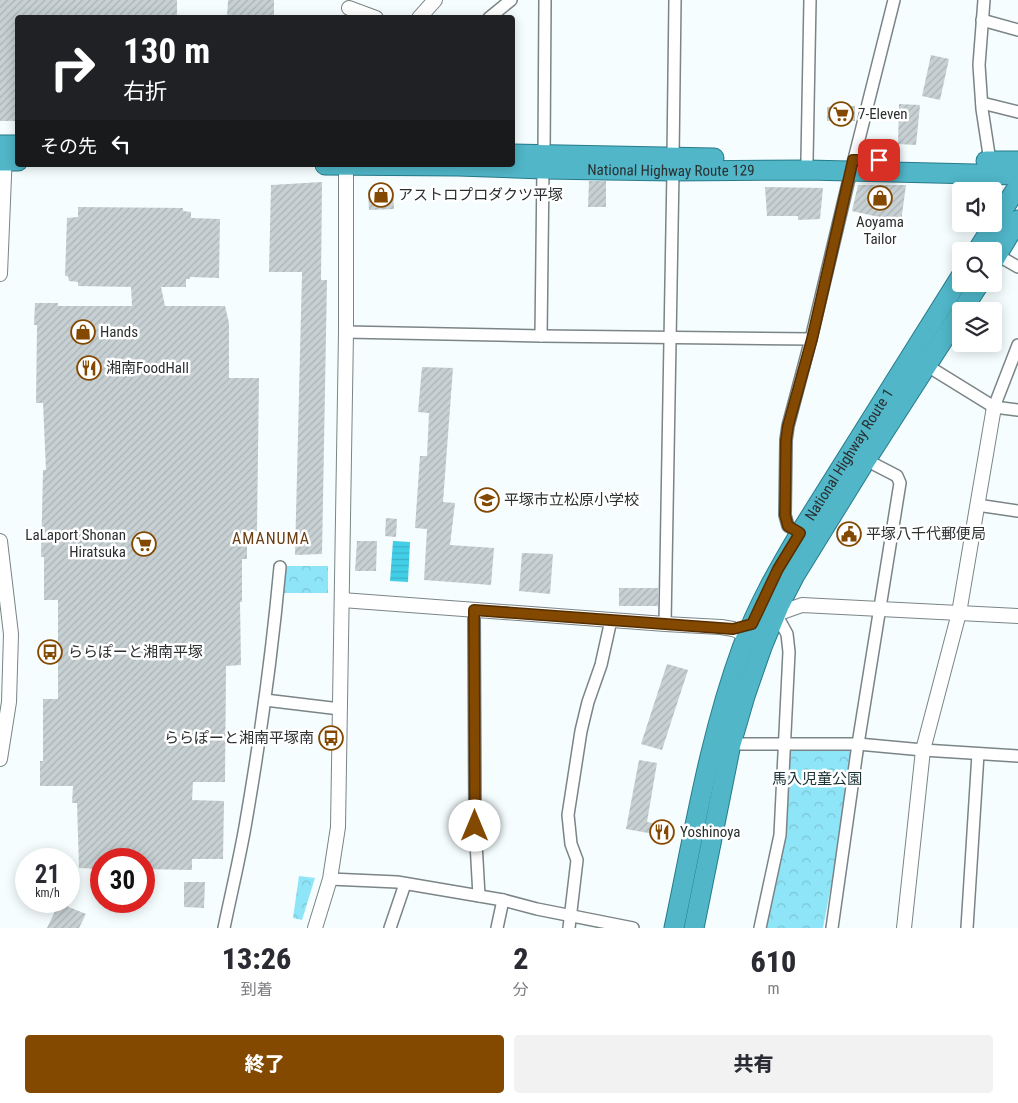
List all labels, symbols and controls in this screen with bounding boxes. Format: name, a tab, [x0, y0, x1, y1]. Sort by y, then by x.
text: 130 m	[123, 31, 210, 72]
icon: right	[40, 35, 105, 100]
text: 右折	[123, 79, 167, 104]
supermarket icon: 7-Eleven	[828, 101, 854, 127]
place label: 7-Eleven	[858, 105, 908, 123]
icon: left	[107, 130, 135, 158]
text: その先	[40, 135, 97, 158]
pin	[858, 139, 900, 181]
icon: arrive	[865, 146, 893, 174]
street label: National Highway Route 129	[587, 161, 755, 180]
shop icon: アストロプロダクツ平塚	[368, 182, 394, 208]
map controls	[952, 182, 1002, 352]
button: sound	[952, 182, 1002, 232]
shop icon: Aoyama Tailor	[867, 185, 893, 211]
place label: アストロプロダクツ平塚	[398, 186, 563, 204]
place label: Aoyama Tailor	[856, 213, 904, 248]
button: search	[952, 242, 1002, 292]
button: layers	[952, 302, 1002, 352]
shop icon: Hands	[70, 319, 96, 345]
place label: Hands	[100, 323, 138, 341]
restaurant icon: 湘南FoodHall	[76, 355, 102, 381]
place label: 湘南FoodHall	[106, 359, 189, 377]
street label: National Highway Route 1	[801, 385, 897, 524]
school or university icon: 平塚市立松原小学校	[474, 487, 500, 513]
place label: 平塚市立松原小学校	[504, 491, 639, 509]
public building icon: 平塚八千代郵便局	[836, 521, 862, 547]
place label: 平塚八千代郵便局	[866, 525, 986, 543]
place label: LaLaport Shonan Hiratsuka	[25, 526, 126, 561]
district label: AMANUMA	[232, 529, 310, 548]
supermarket icon: LaLaport Shonan Hiratsuka	[131, 531, 157, 557]
bus stop icon: ららぽーと湘南平塚	[37, 639, 63, 665]
place label: ららぽーと湘南平塚	[68, 643, 203, 661]
bus stop icon: ららぽーと湘南平塚南	[318, 725, 344, 751]
place label: ららぽーと湘南平塚南	[164, 729, 314, 747]
park label: 馬入児童公園	[772, 770, 862, 788]
position arrow	[448, 799, 500, 851]
restaurant icon: Yoshinoya	[649, 819, 675, 845]
place label: Yoshinoya	[680, 823, 740, 841]
speed limit sign: 30	[90, 848, 155, 913]
text: 21	[35, 860, 60, 889]
text: km/h	[35, 886, 60, 900]
text: 13:26	[222, 941, 291, 976]
text: 2	[513, 941, 528, 976]
text: 610	[751, 944, 796, 979]
text: m	[767, 979, 779, 998]
text: 到着	[240, 980, 272, 999]
text: 分	[513, 980, 529, 999]
button: 終了	[25, 1035, 504, 1093]
button: 共有	[514, 1035, 993, 1093]

